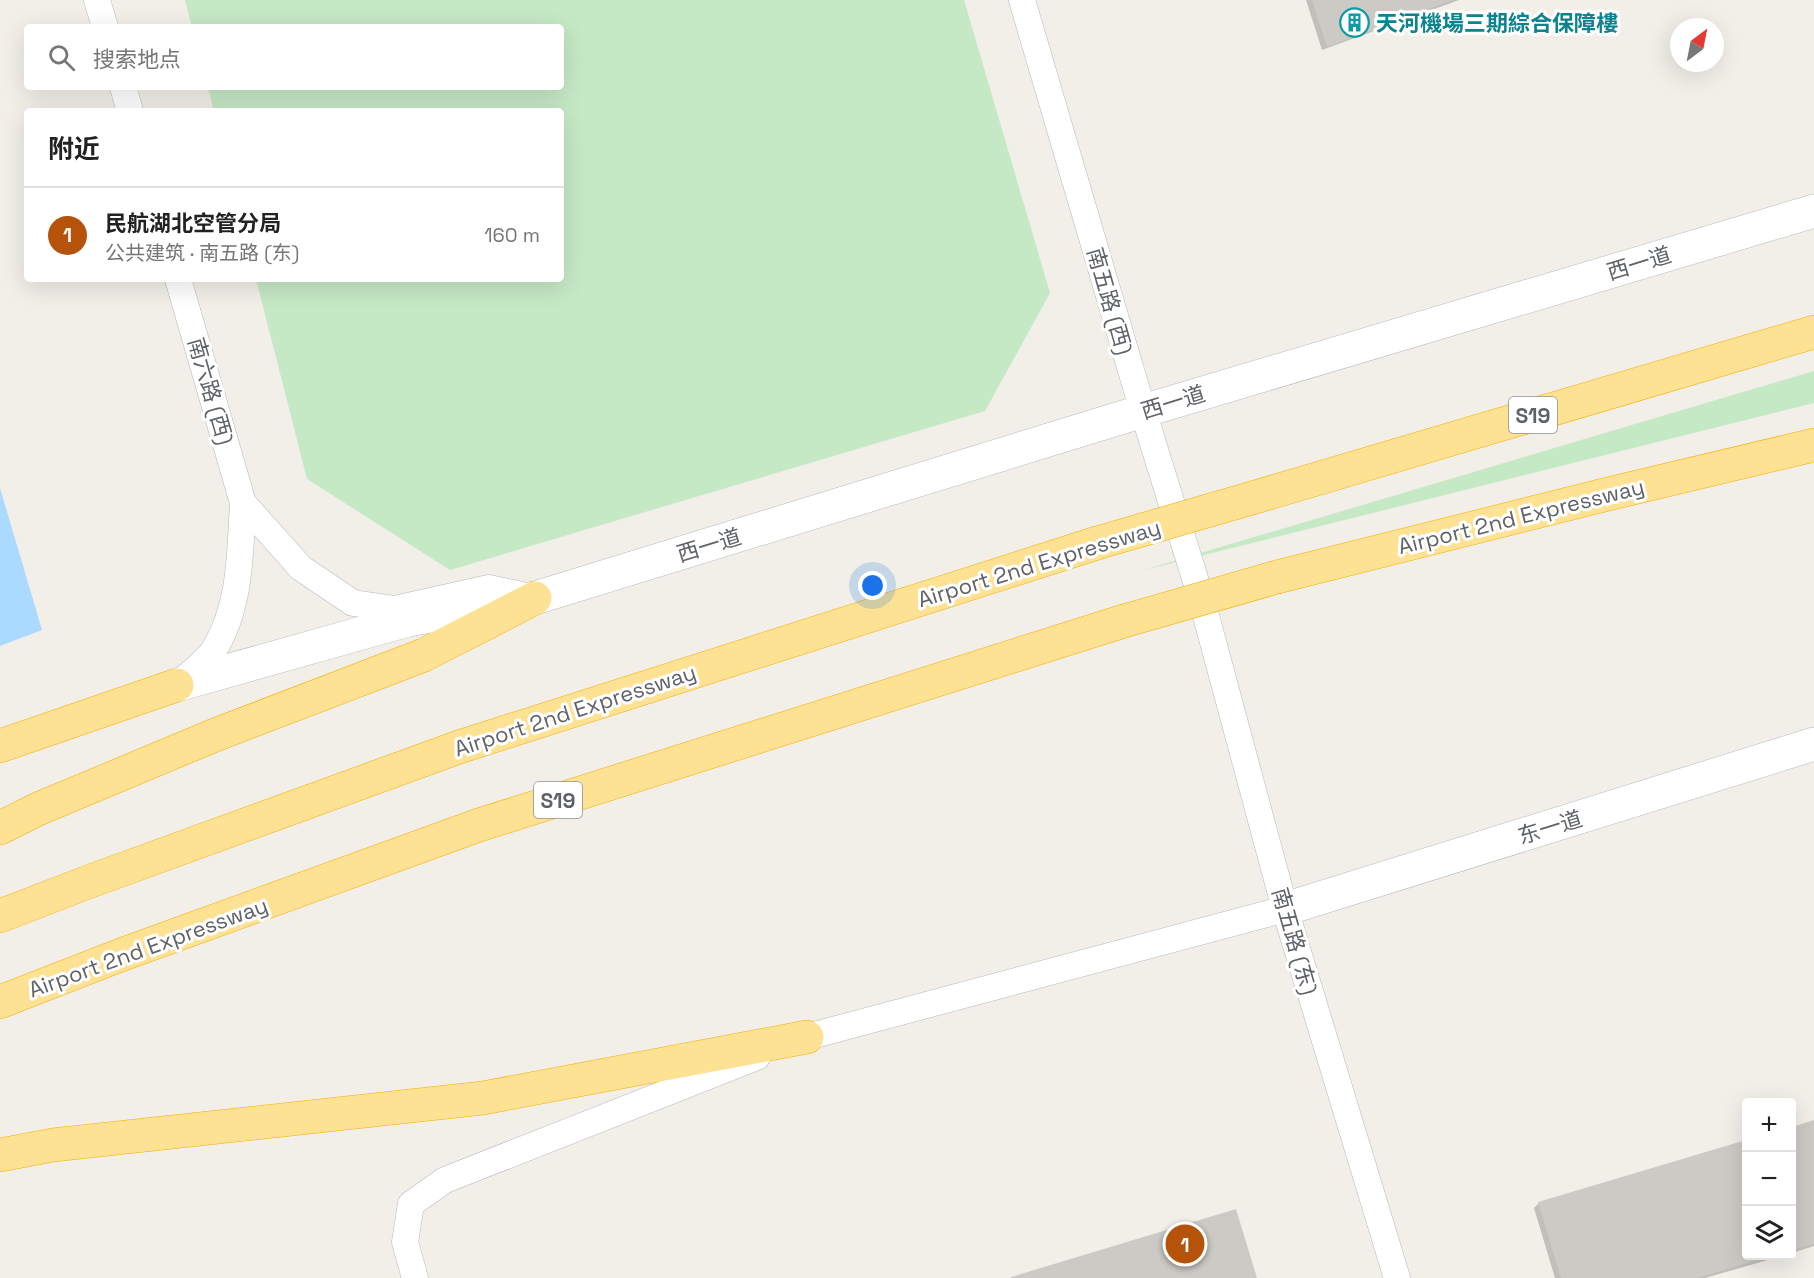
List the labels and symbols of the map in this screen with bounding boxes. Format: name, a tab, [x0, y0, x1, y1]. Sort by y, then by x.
building icon: 天河機場三期綜合保障樓	[1339, 7, 1371, 39]
place label: 天河機場三期綜合保障樓	[1376, 9, 1618, 37]
north arrow	[1670, 18, 1724, 72]
street label: 西一道	[1603, 240, 1675, 286]
street label: 南五路 (西)	[1081, 244, 1139, 358]
street label: 南六路 (西)	[182, 334, 240, 448]
street label: 西一道	[1137, 379, 1209, 425]
road number: S19	[1509, 397, 1557, 433]
street label: Airport 2nd Expressway	[1395, 472, 1647, 560]
street label: Airport 2nd Expressway	[914, 513, 1164, 613]
street label: 西一道	[673, 522, 745, 568]
your location	[858, 571, 887, 600]
street label: Airport 2nd Expressway	[450, 658, 700, 762]
road number: S19	[534, 782, 582, 818]
street label: 东一道	[1514, 804, 1586, 850]
street label: 南五路 (东)	[1266, 884, 1324, 998]
street label: Airport 2nd Expressway	[24, 891, 272, 1003]
pin: 1	[1166, 1222, 1204, 1266]

